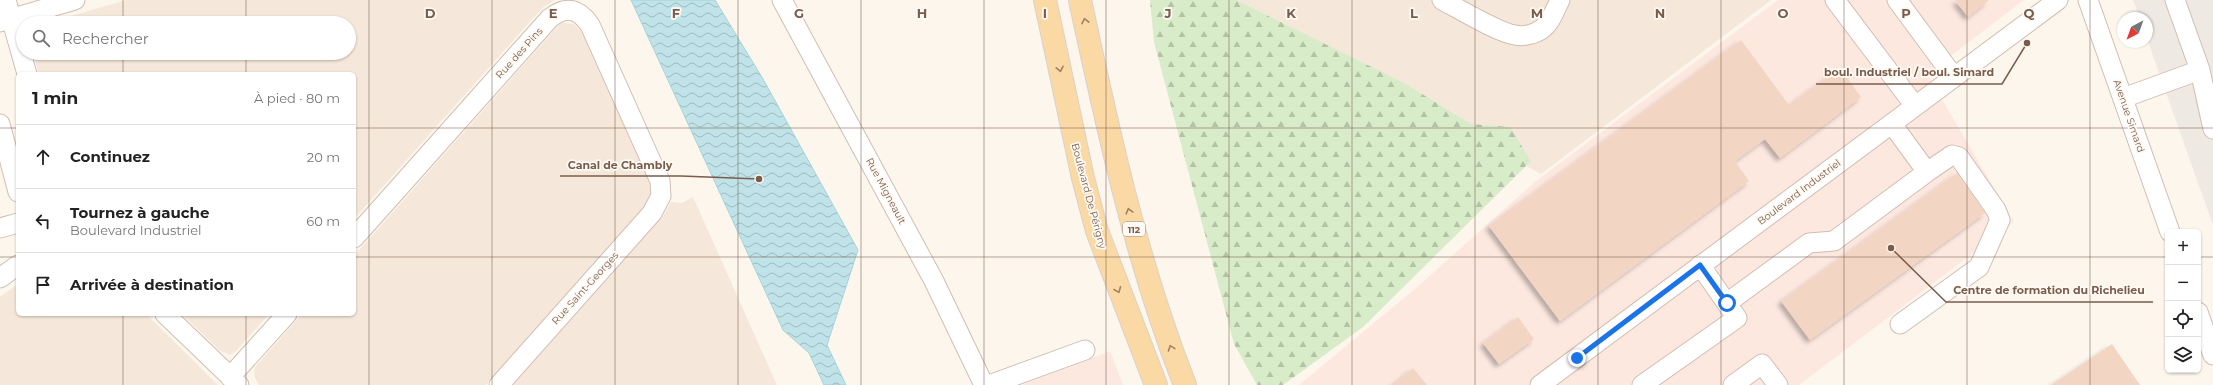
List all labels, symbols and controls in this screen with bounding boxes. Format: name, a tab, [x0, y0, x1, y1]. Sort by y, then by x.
text: D	[425, 5, 436, 21]
text: E	[549, 5, 558, 21]
text: F	[672, 5, 680, 21]
text: G	[794, 5, 804, 21]
text: H	[917, 5, 927, 21]
text: I	[1043, 5, 1047, 21]
text: J	[1163, 5, 1172, 21]
text: K	[1286, 5, 1296, 21]
text: L	[1410, 5, 1418, 21]
text: M	[1531, 5, 1543, 21]
text: N	[1655, 5, 1665, 21]
text: O	[1778, 5, 1789, 21]
text: P	[1901, 5, 1911, 21]
text: Q	[2024, 5, 2035, 21]
north arrow	[2117, 12, 2153, 48]
search box	[16, 16, 356, 60]
one-way arrow	[1081, 18, 1089, 24]
street label: Rue des Pins	[493, 25, 545, 81]
icon: search	[30, 27, 52, 49]
text: Rechercher	[62, 29, 149, 48]
callout: boul. Industriel / boul. Simard	[1816, 61, 2002, 84]
text: boul. Industriel / boul. Simard	[1824, 65, 1994, 79]
one-way arrow	[1055, 66, 1063, 73]
street label: Avenue Simard	[2110, 78, 2148, 154]
text: 1 min	[32, 88, 78, 108]
text: À pied · 80 m	[254, 90, 340, 106]
street label: Boulevard De Périgny	[1069, 142, 1110, 251]
icon: ahead	[32, 146, 54, 168]
text: Continuez	[70, 147, 150, 166]
text: 20 m	[307, 149, 340, 165]
callout: Canal de Chambly	[560, 153, 681, 176]
street label: Rue Migneault	[863, 155, 909, 227]
street label: Boulevard Industriel	[1755, 156, 1843, 228]
text: Canal de Chambly	[568, 158, 673, 172]
text: Tournez à gauche	[70, 203, 209, 222]
one-way arrow	[1125, 208, 1134, 215]
icon: left	[32, 210, 54, 232]
text: 60 m	[306, 213, 340, 229]
text: Boulevard Industriel	[70, 222, 201, 238]
road number: 112	[1123, 222, 1145, 236]
map controls	[2165, 229, 2201, 373]
button: +	[2165, 229, 2201, 265]
street label: Rue Saint-Georges	[549, 249, 621, 327]
button: −	[2165, 265, 2201, 301]
icon: arrive	[32, 274, 54, 296]
text: Arrivée à destination	[70, 275, 234, 294]
callout: Centre de formation du Richelieu	[1946, 279, 2153, 302]
text: Centre de formation du Richelieu	[1953, 283, 2145, 297]
one-way arrow	[1114, 286, 1122, 293]
route start	[1718, 294, 1736, 312]
button: locate	[2165, 301, 2201, 337]
button: layers	[2165, 337, 2201, 373]
one-way arrow	[1168, 345, 1176, 352]
route end	[1568, 349, 1586, 367]

